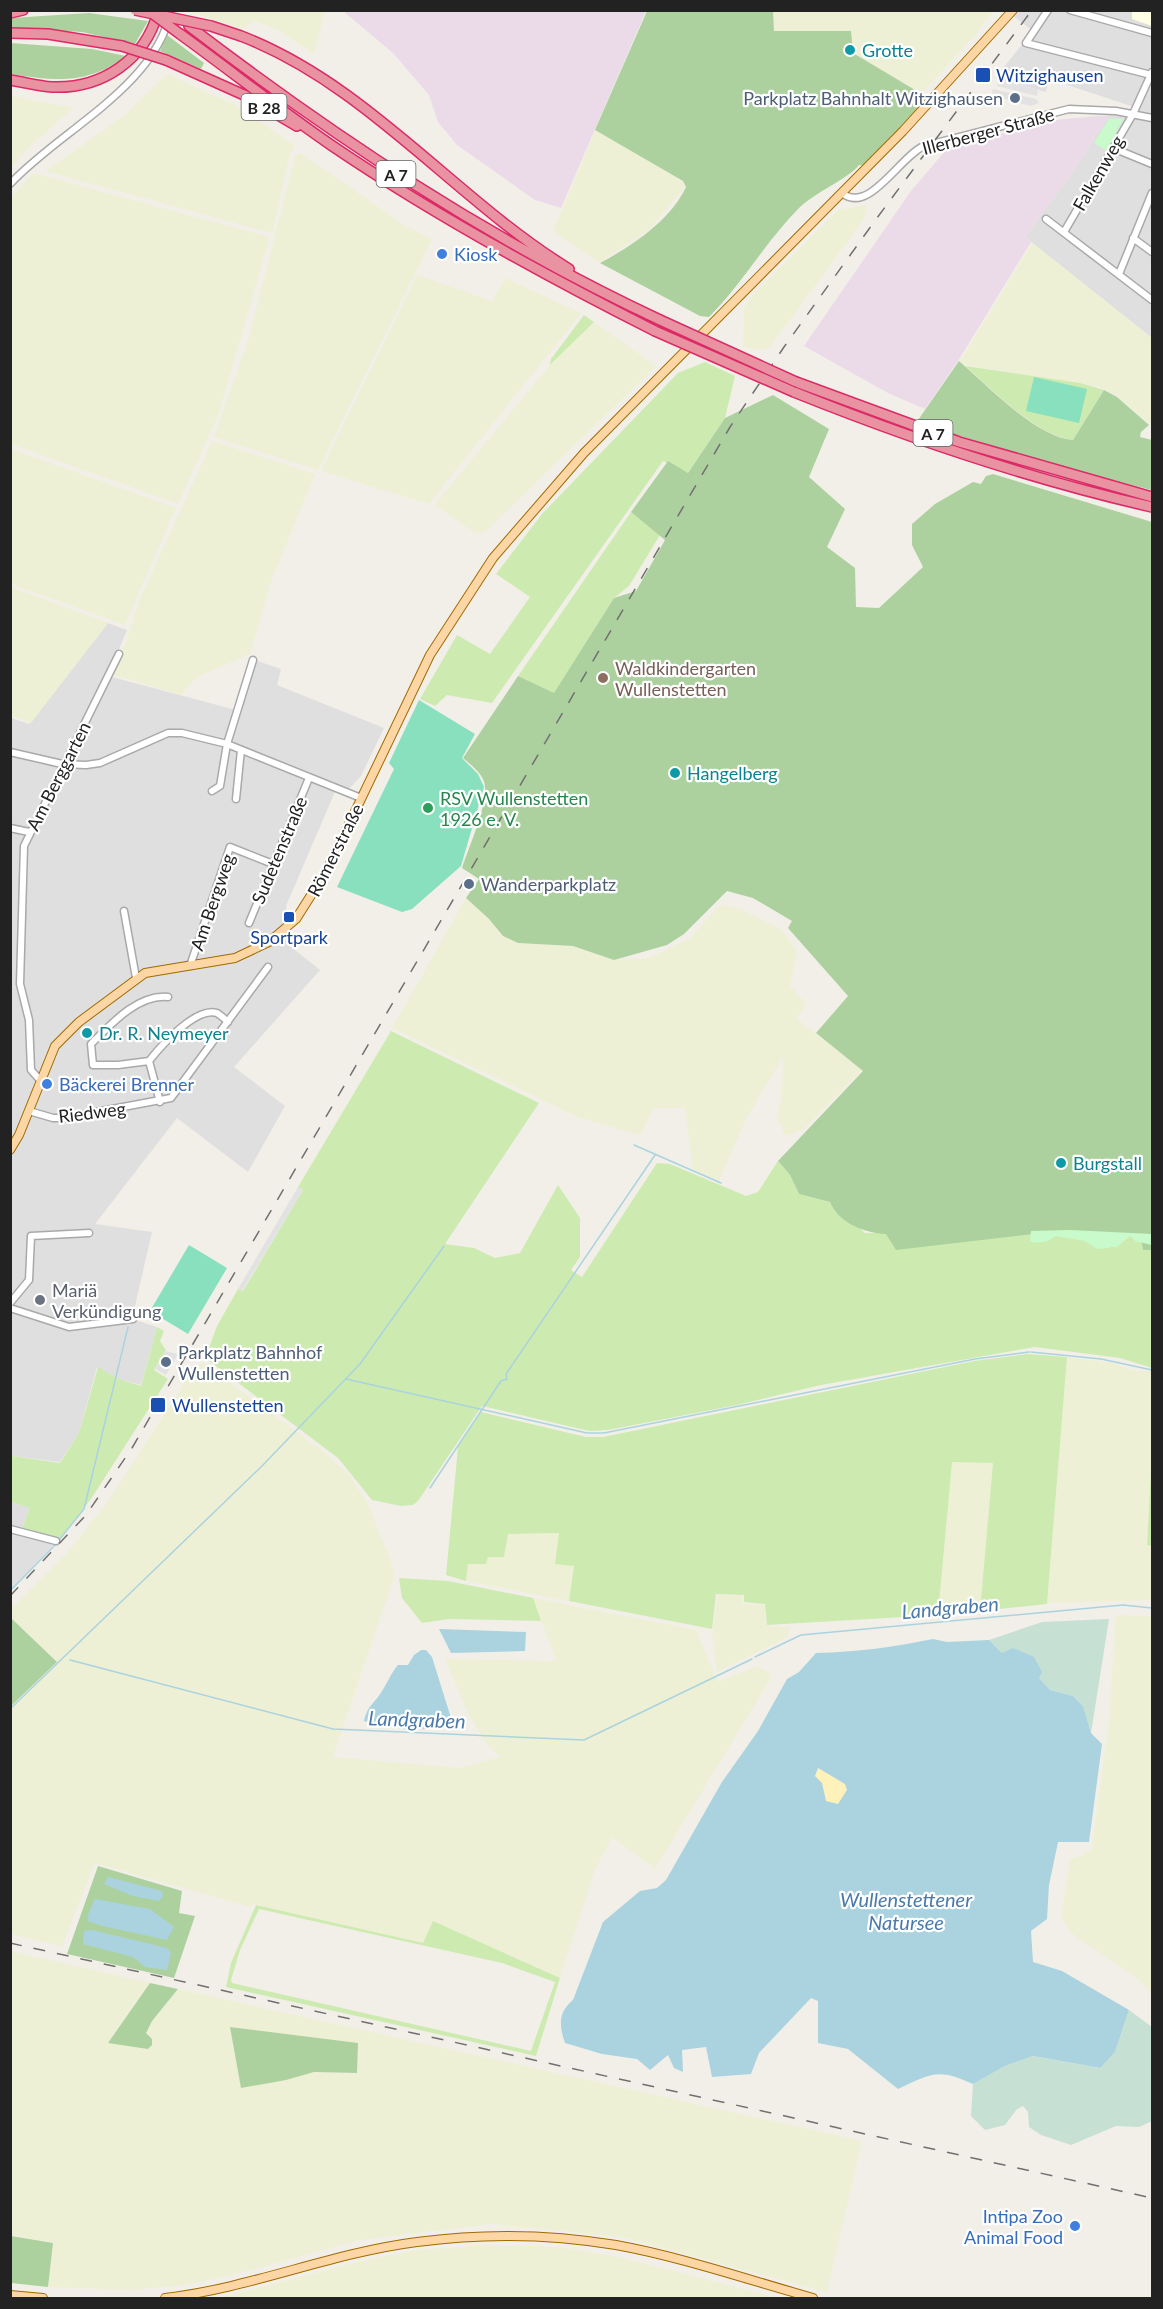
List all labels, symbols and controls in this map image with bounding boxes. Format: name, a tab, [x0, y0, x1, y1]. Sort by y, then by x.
place label: Grotte	[862, 39, 913, 61]
marker: Grotte	[843, 43, 857, 57]
place label: Witzighausen	[996, 64, 1104, 86]
marker: Witzighausen	[974, 66, 992, 84]
place label: Parkplatz Bahnhalt Witzighausen	[743, 87, 1003, 109]
marker: Parkplatz Bahnhalt Witzighausen	[1008, 91, 1022, 105]
road number: B 28	[242, 94, 286, 120]
street label: Illerberger Straße	[919, 103, 1057, 159]
street label: Falkenweg	[1068, 132, 1128, 214]
road number: A 7	[376, 161, 416, 187]
place label: Kiosk	[454, 243, 498, 265]
marker: Kiosk	[435, 247, 449, 261]
road number: A 7	[914, 420, 952, 446]
place label: Waldkindergarten Wullenstetten	[615, 657, 756, 700]
marker: Waldkindergarten Wullenstetten	[596, 671, 610, 685]
street label: Am Berggarten	[21, 718, 95, 834]
place label: Hangelberg	[687, 762, 778, 784]
marker: Hangelberg	[668, 766, 682, 780]
place label: RSV Wullenstetten 1926 e. V.	[440, 787, 588, 830]
street label: Sudetenstraße	[246, 793, 312, 907]
street label: Römerstraße	[302, 800, 368, 900]
marker: RSV Wullenstetten 1926 e. V.	[421, 801, 435, 815]
street label: Am Bergweg	[185, 851, 239, 953]
place label: Wanderparkplatz	[481, 873, 616, 895]
marker: Wanderparkplatz	[462, 877, 476, 891]
marker: Sportpark	[282, 910, 296, 924]
place label: Sportpark	[250, 926, 329, 948]
place label: Dr. R. Neymeyer	[99, 1022, 229, 1044]
marker: Dr. R. Neymeyer	[80, 1026, 94, 1040]
place label: Bäckerei Brenner	[59, 1073, 195, 1095]
marker: Bäckerei Brenner	[40, 1077, 54, 1091]
street label: Riedweg	[57, 1097, 127, 1127]
place label: Burgstall	[1073, 1152, 1142, 1174]
marker: Burgstall	[1054, 1156, 1068, 1170]
place label: Mariä Verkündigung	[52, 1279, 161, 1322]
marker: Mariä Verkündigung	[33, 1293, 47, 1307]
place label: Parkplatz Bahnhof Wullenstetten	[178, 1341, 323, 1384]
marker: Parkplatz Bahnhof Wullenstetten	[159, 1355, 173, 1369]
place label: Wullenstetten	[172, 1394, 283, 1416]
marker: Wullenstetten	[149, 1396, 167, 1414]
water label: Landgraben	[900, 1591, 1000, 1623]
water label: Landgraben	[368, 1705, 466, 1733]
water label: Wullenstettener Natursee	[840, 1887, 973, 1934]
place label: Intipa Zoo Animal Food	[964, 2205, 1063, 2248]
marker: Intipa Zoo Animal Food	[1068, 2219, 1082, 2233]

